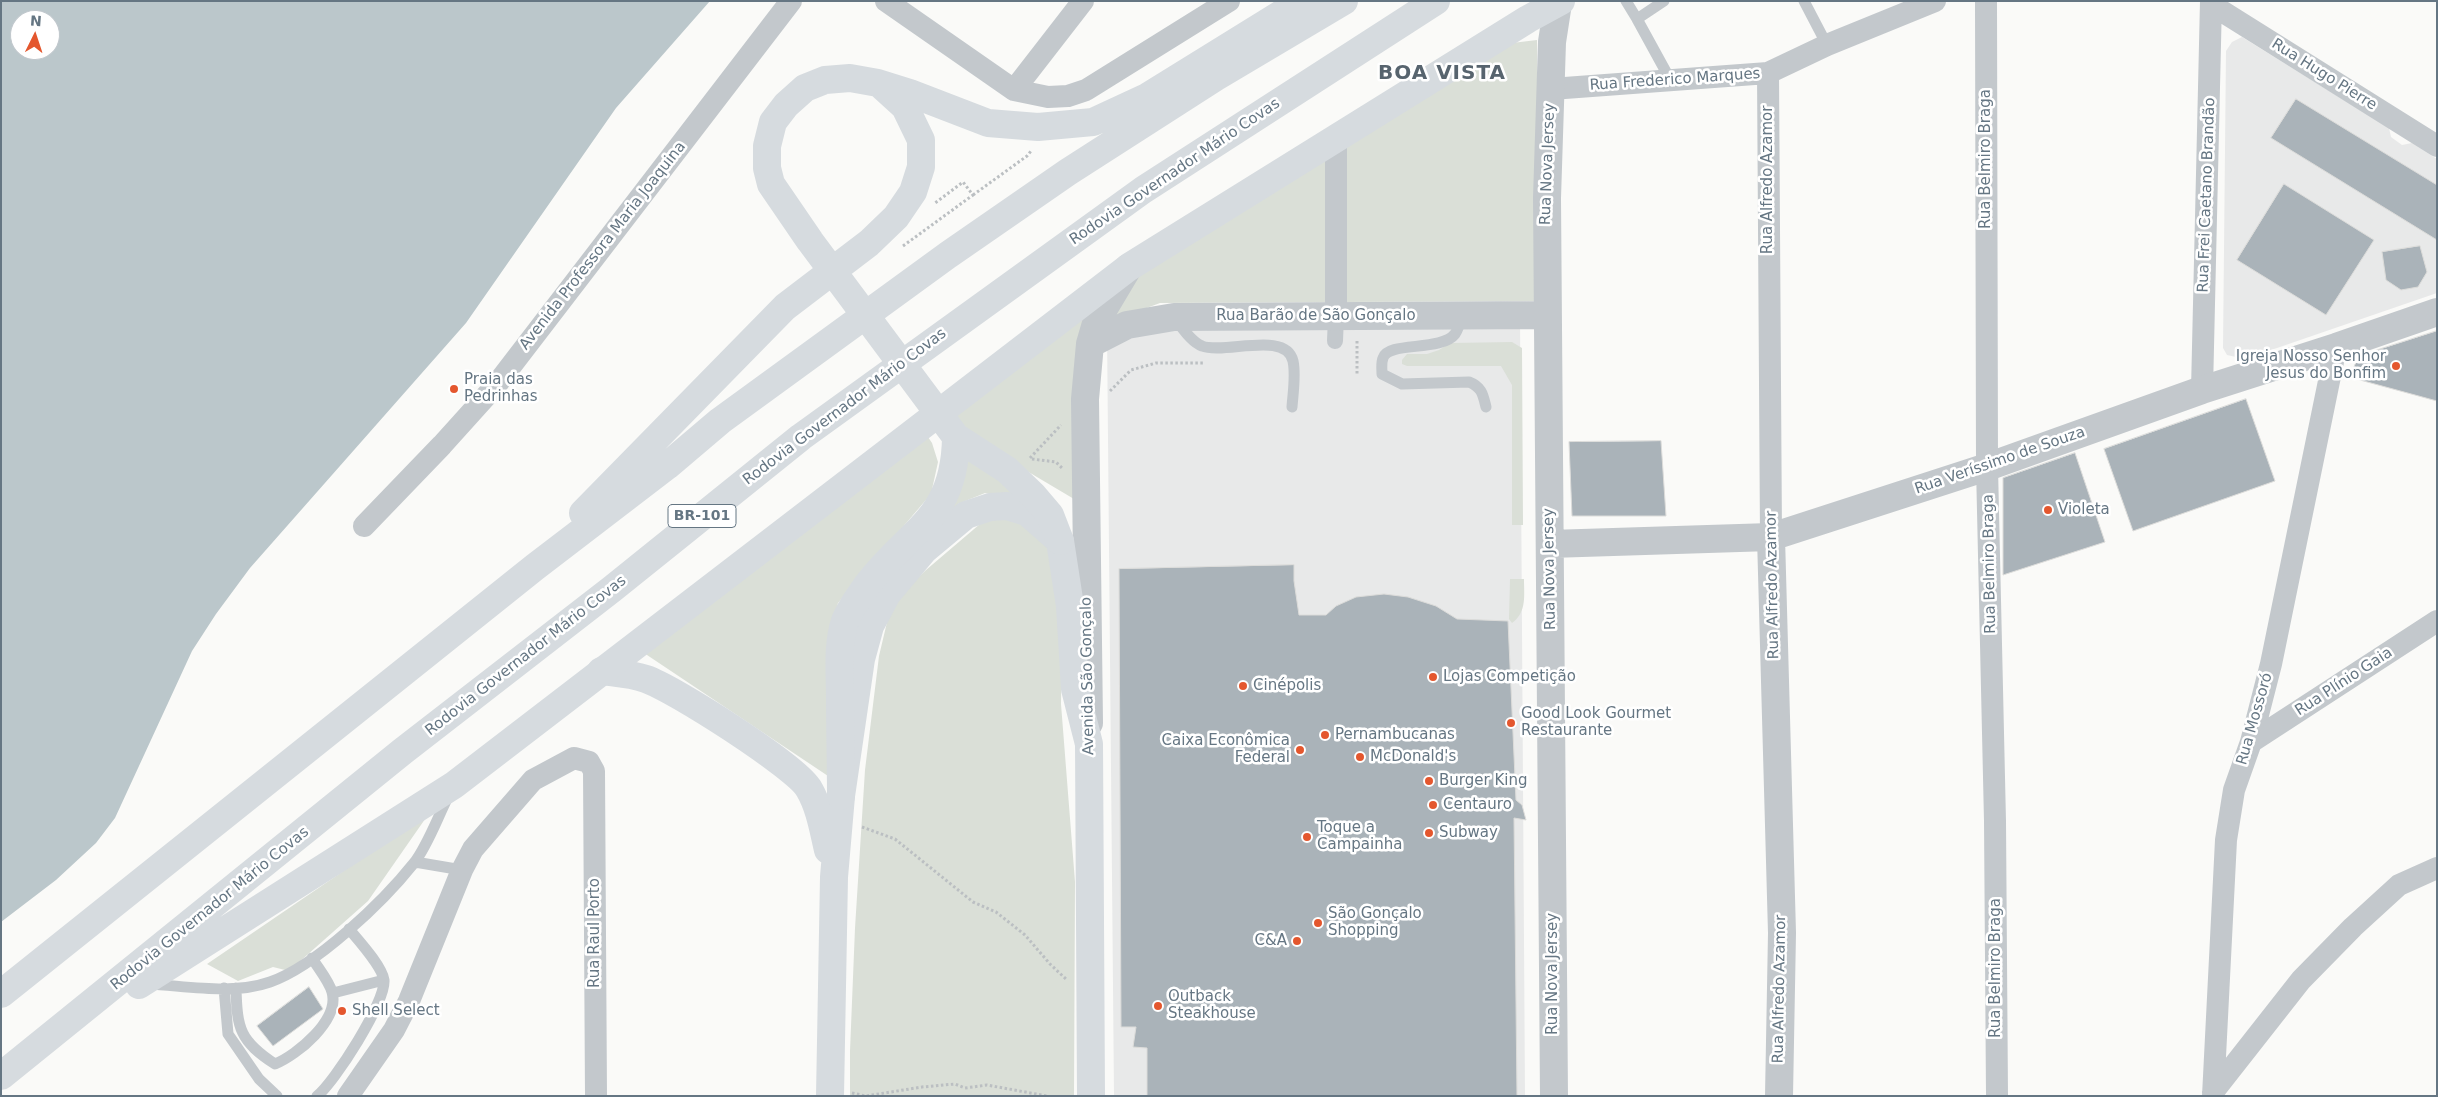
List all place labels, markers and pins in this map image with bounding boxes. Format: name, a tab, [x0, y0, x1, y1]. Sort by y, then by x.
place label: Igreja Nosso Senhor Jesus do Bonfim	[2236, 348, 2386, 383]
marker: Igreja Nosso Senhor Jesus do Bonfim	[2390, 360, 2402, 372]
place label: Praia das Pedrinhas	[464, 371, 538, 406]
marker: Praia das Pedrinhas	[448, 383, 460, 395]
place label: Violeta	[2058, 501, 2110, 519]
marker: Violeta	[2042, 504, 2054, 516]
place label: Lojas Competição	[1443, 668, 1576, 686]
marker: Lojas Competição	[1427, 671, 1439, 683]
place label: Cinépolis	[1253, 677, 1321, 695]
marker: Cinépolis	[1237, 680, 1249, 692]
place label: Good Look Gourmet Restaurante	[1521, 705, 1671, 740]
marker: Good Look Gourmet Restaurante	[1505, 717, 1517, 729]
place label: Pernambucanas	[1335, 726, 1455, 744]
marker: Pernambucanas	[1319, 729, 1331, 741]
place label: Caixa Econômica Federal	[1162, 732, 1290, 767]
marker: Caixa Econômica Federal	[1294, 744, 1306, 756]
place label: McDonald's	[1370, 748, 1456, 766]
marker: McDonald's	[1354, 751, 1366, 763]
place label: Burger King	[1439, 772, 1527, 790]
marker: Burger King	[1423, 775, 1435, 787]
place label: Centauro	[1443, 796, 1512, 814]
marker: Centauro	[1427, 799, 1439, 811]
place label: Toque a Campainha	[1317, 819, 1402, 854]
place label: Subway	[1439, 824, 1498, 842]
marker: Subway	[1423, 827, 1435, 839]
marker: Toque a Campainha	[1301, 831, 1313, 843]
place label: São Gonçalo Shopping	[1328, 905, 1422, 940]
marker: São Gonçalo Shopping	[1312, 917, 1324, 929]
place label: C&A	[1255, 932, 1287, 950]
marker: C&A	[1291, 935, 1303, 947]
place label: Outback Steakhouse	[1168, 988, 1256, 1023]
marker: Outback Steakhouse	[1152, 1000, 1164, 1012]
place label: Shell Select	[352, 1002, 440, 1020]
marker: Shell Select	[336, 1005, 348, 1017]

